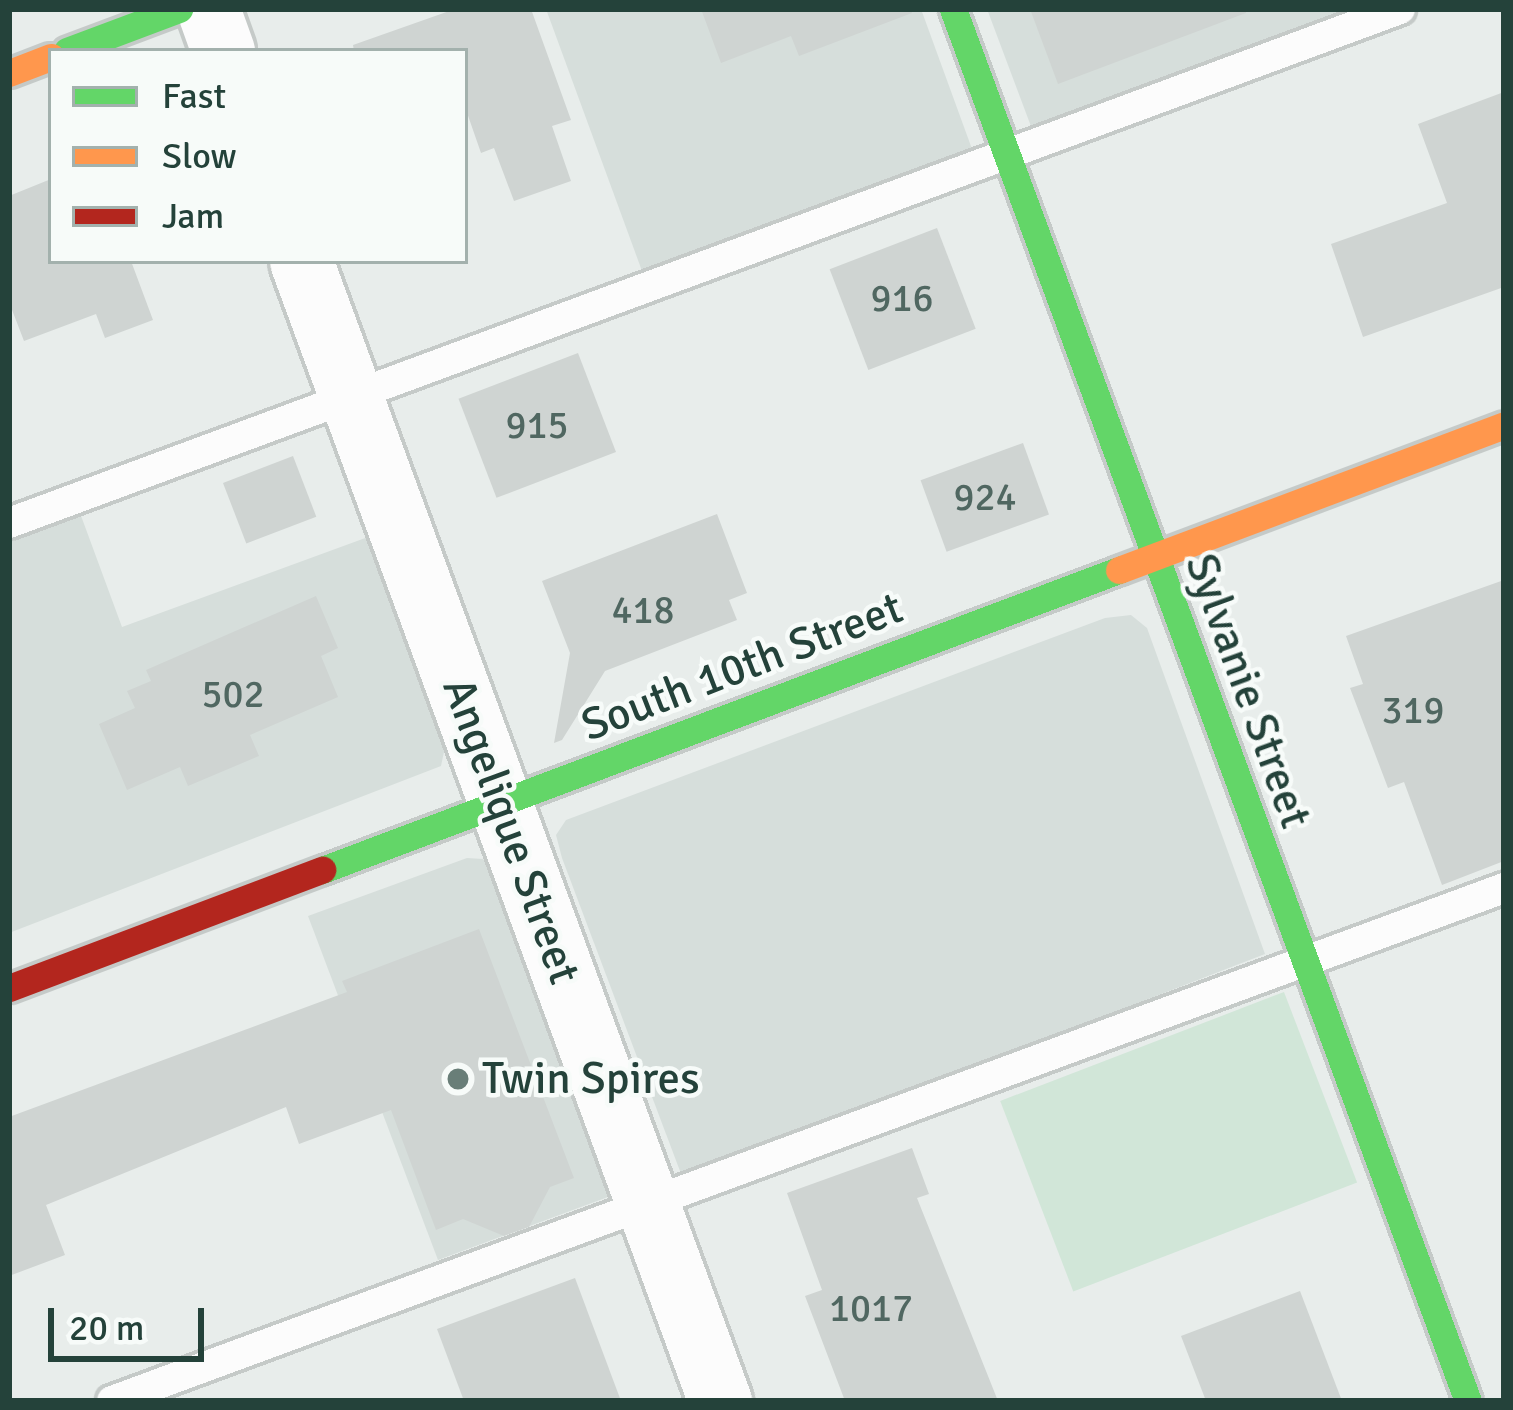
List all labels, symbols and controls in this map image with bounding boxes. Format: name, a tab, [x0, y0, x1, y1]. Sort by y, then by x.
legend	[48, 48, 468, 264]
text: Fast	[162, 74, 226, 119]
text: Slow	[162, 134, 237, 179]
text: Jam	[162, 194, 224, 239]
house number: 916	[870, 275, 934, 321]
house number: 915	[505, 402, 569, 448]
house number: 924	[953, 474, 1017, 520]
street label: Sylvanie Street	[1173, 547, 1323, 835]
street label: South 10th Street	[574, 581, 910, 753]
house number: 418	[611, 587, 675, 633]
house number: 502	[201, 671, 265, 717]
street label: Angelique Street	[431, 671, 591, 991]
house number: 319	[1381, 687, 1445, 733]
place label: Twin Spires	[482, 1052, 700, 1106]
marker: Twin Spires	[445, 1066, 471, 1092]
scale bar	[54, 1284, 210, 1358]
house number: 1017	[829, 1285, 913, 1331]
text: 20 m	[69, 1306, 145, 1351]

